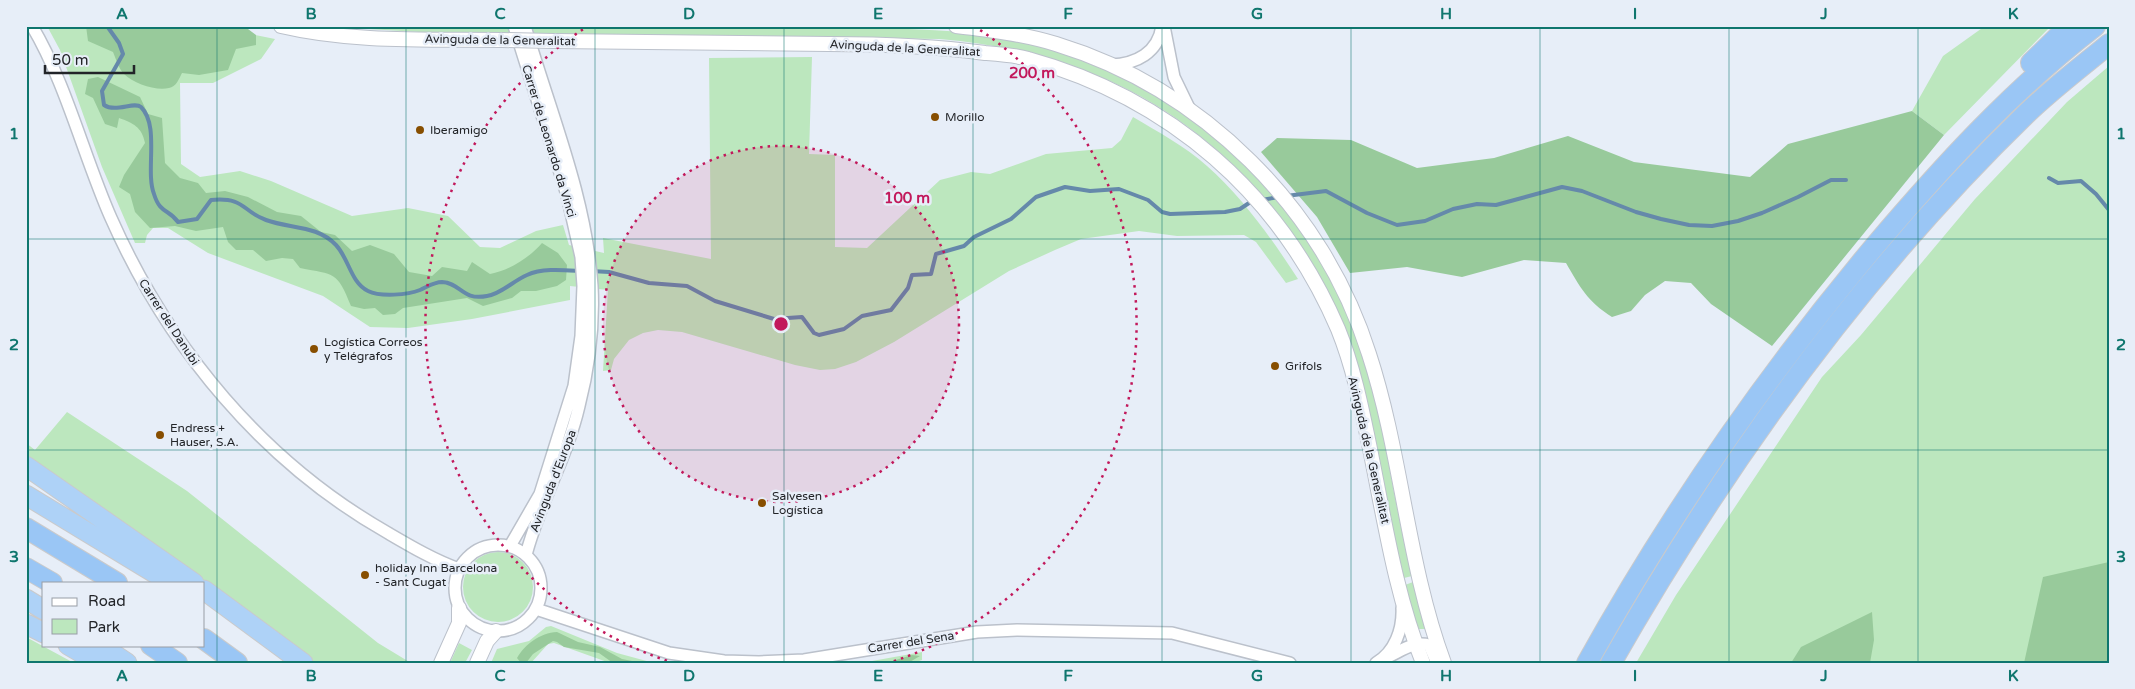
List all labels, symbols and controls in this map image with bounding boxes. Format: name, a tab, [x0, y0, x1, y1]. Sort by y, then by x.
text: A	[116, 4, 128, 24]
text: B	[305, 4, 317, 24]
text: C	[494, 4, 506, 24]
text: D	[683, 4, 695, 24]
text: E	[873, 4, 883, 24]
text: F	[1063, 4, 1073, 24]
text: G	[1251, 4, 1263, 24]
text: H	[1440, 4, 1452, 24]
text: I	[1633, 4, 1637, 24]
text: J	[1819, 4, 1828, 24]
text: K	[2008, 4, 2019, 24]
street label: Avinguda de la Generalitat	[424, 32, 576, 48]
street label: Avinguda de la Generalitat	[829, 37, 981, 59]
scale bar	[45, 42, 134, 74]
text: 50 m	[52, 51, 89, 69]
street label: Carrer de Leonardo da Vinci	[519, 63, 579, 219]
text: 200 m	[1009, 64, 1055, 82]
place label: Morillo	[945, 110, 985, 124]
marker: Morillo	[929, 111, 941, 123]
place label: Iberamigo	[430, 123, 488, 137]
text: 1	[9, 124, 19, 144]
marker: Iberamigo	[414, 124, 426, 136]
text: 1	[2116, 124, 2126, 144]
text: 100 m	[884, 189, 930, 207]
street label: Carrer del Danubi	[136, 276, 202, 368]
centre of rings	[772, 315, 790, 333]
text: 2	[9, 335, 19, 355]
place label: Logística Correos y Telégrafos	[324, 335, 423, 363]
text: 2	[2116, 335, 2126, 355]
marker: Logística Correos y Telégrafos	[308, 343, 320, 355]
place label: Grifols	[1285, 359, 1322, 373]
marker: Grifols	[1269, 360, 1281, 372]
street label: Avinguda de la Generalitat	[1345, 375, 1393, 525]
place label: Endress + Hauser, S.A.	[170, 421, 239, 449]
street label: Avinguda d'Europa	[527, 428, 579, 534]
marker: Endress + Hauser, S.A.	[154, 429, 166, 441]
place label: Salvesen Logística	[772, 489, 823, 517]
marker: Salvesen Logística	[756, 497, 768, 509]
text: 3	[9, 547, 19, 567]
text: 3	[2116, 547, 2126, 567]
place label: holiday Inn Barcelona - Sant Cugat	[375, 561, 497, 589]
marker: holiday Inn Barcelona - Sant Cugat	[359, 569, 371, 581]
legend	[42, 582, 205, 646]
text: Road	[88, 592, 126, 610]
text: Park	[88, 618, 120, 636]
street label: Carrer del Sena	[867, 628, 955, 656]
text: A	[116, 666, 128, 686]
text: B	[305, 666, 317, 686]
text: C	[494, 666, 506, 686]
text: D	[683, 666, 695, 686]
text: E	[873, 666, 883, 686]
text: F	[1063, 666, 1073, 686]
text: G	[1251, 666, 1263, 686]
text: H	[1440, 666, 1452, 686]
text: I	[1633, 666, 1637, 686]
text: J	[1819, 666, 1828, 686]
text: K	[2008, 666, 2019, 686]

